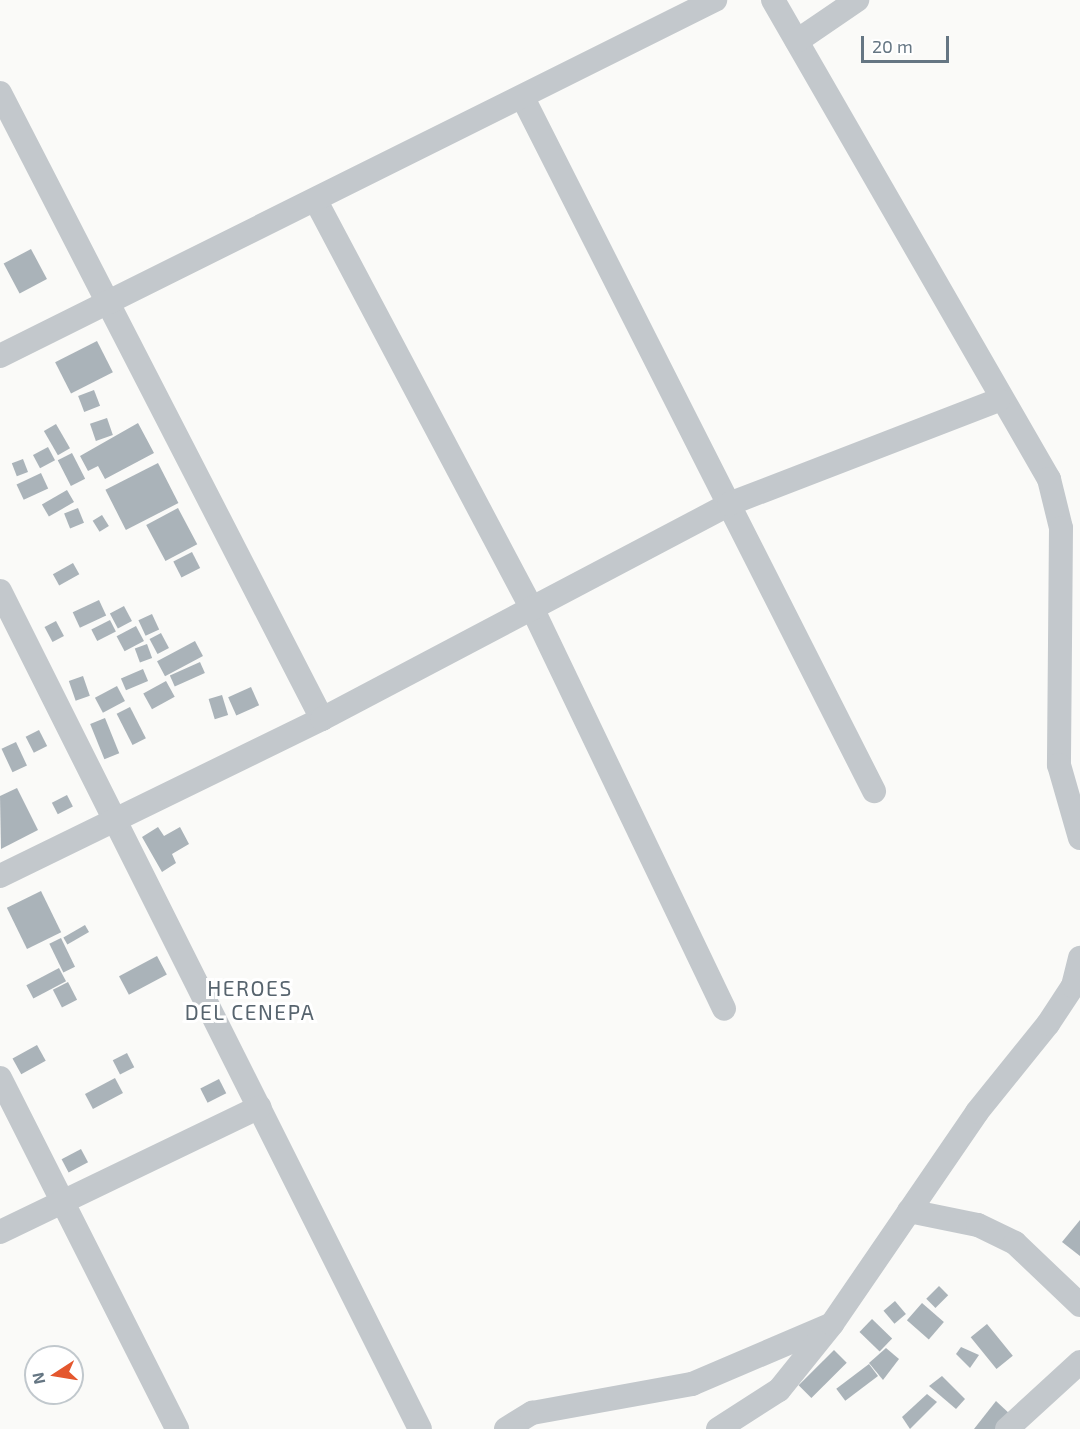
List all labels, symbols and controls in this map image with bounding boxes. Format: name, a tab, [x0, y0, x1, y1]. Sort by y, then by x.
scale bar	[864, 24, 952, 62]
text: 20 m	[872, 35, 913, 57]
district label: HEROES DEL CENEPA	[184, 975, 316, 1025]
north arrow	[24, 1345, 84, 1405]
text: N	[27, 1371, 48, 1386]

